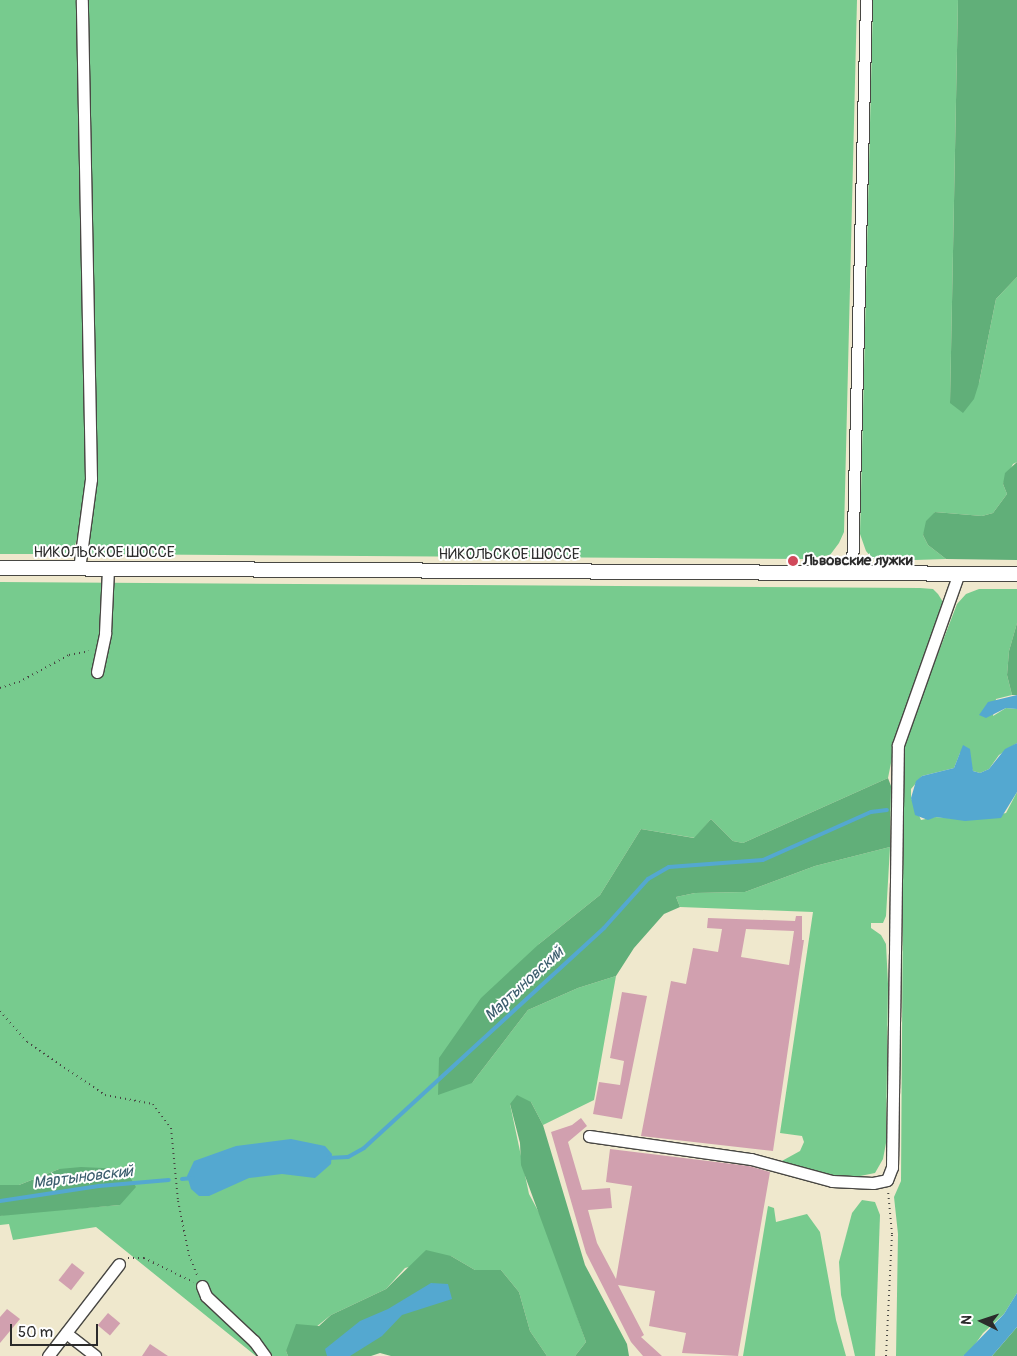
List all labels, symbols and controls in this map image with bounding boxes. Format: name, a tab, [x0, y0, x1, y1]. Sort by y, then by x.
street label: НИКОЛЬСКОЕ ШОССЕ	[33, 544, 175, 562]
street label: НИКОЛЬСКОЕ ШОССЕ	[438, 546, 580, 564]
place label: Львовские лужки	[803, 552, 913, 570]
marker: Львовские лужки	[787, 555, 799, 567]
water label: Мартыновский	[481, 943, 567, 1025]
water label: Мартыновский	[32, 1161, 134, 1193]
north arrow	[957, 1296, 1007, 1346]
scale bar	[12, 1314, 100, 1346]
text: N	[958, 1315, 975, 1325]
text: 50 m	[18, 1323, 53, 1342]

